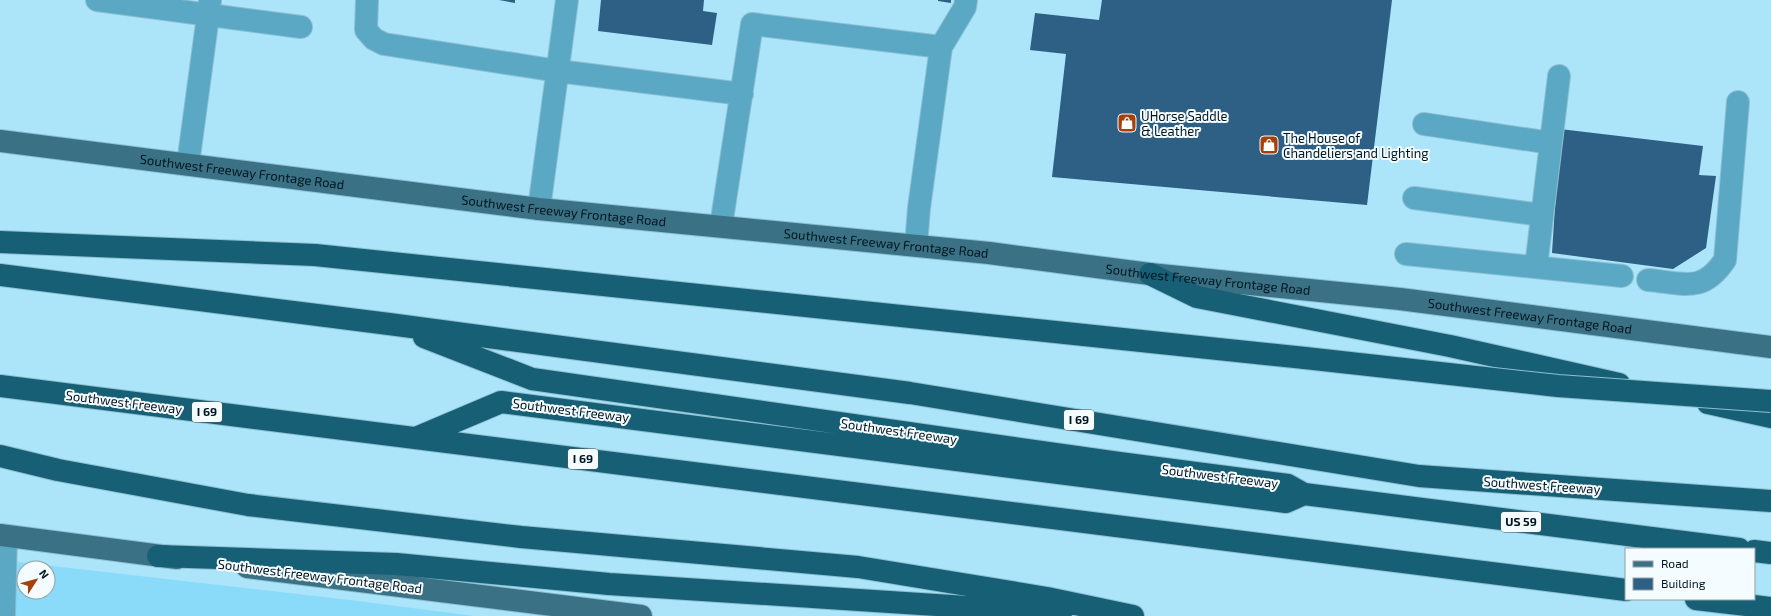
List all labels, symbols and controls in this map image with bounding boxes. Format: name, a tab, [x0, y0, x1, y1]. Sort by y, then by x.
place label: UHorse Saddle & Leather	[1141, 108, 1228, 139]
shop icon: UHorse Saddle & Leather	[1116, 112, 1138, 134]
place label: The House of Chandeliers and Lighting	[1283, 130, 1429, 161]
shop icon: The House of Chandeliers and Lighting	[1258, 134, 1280, 156]
street label: Southwest Freeway Frontage Road	[139, 151, 345, 192]
street label: Southwest Freeway Frontage Road	[460, 191, 667, 229]
street label: Southwest Freeway Frontage Road	[783, 225, 989, 261]
street label: Southwest Freeway Frontage Road	[1105, 260, 1311, 298]
street label: Southwest Freeway Frontage Road	[1427, 295, 1633, 337]
street label: Southwest Freeway	[65, 387, 183, 417]
street label: Southwest Freeway	[512, 395, 630, 425]
road number: I 69	[192, 402, 222, 422]
road number: I 69	[1064, 410, 1094, 430]
street label: Southwest Freeway	[840, 415, 958, 447]
road number: I 69	[568, 449, 598, 469]
street label: Southwest Freeway	[1161, 461, 1279, 491]
street label: Southwest Freeway	[1483, 473, 1601, 497]
road number: US 59	[1501, 512, 1541, 532]
legend	[1625, 548, 1755, 600]
street label: Southwest Freeway Frontage Road	[217, 556, 423, 596]
text: Road	[1661, 556, 1689, 570]
north arrow	[16, 560, 56, 600]
text: N	[37, 567, 52, 581]
text: Building	[1661, 576, 1706, 590]

